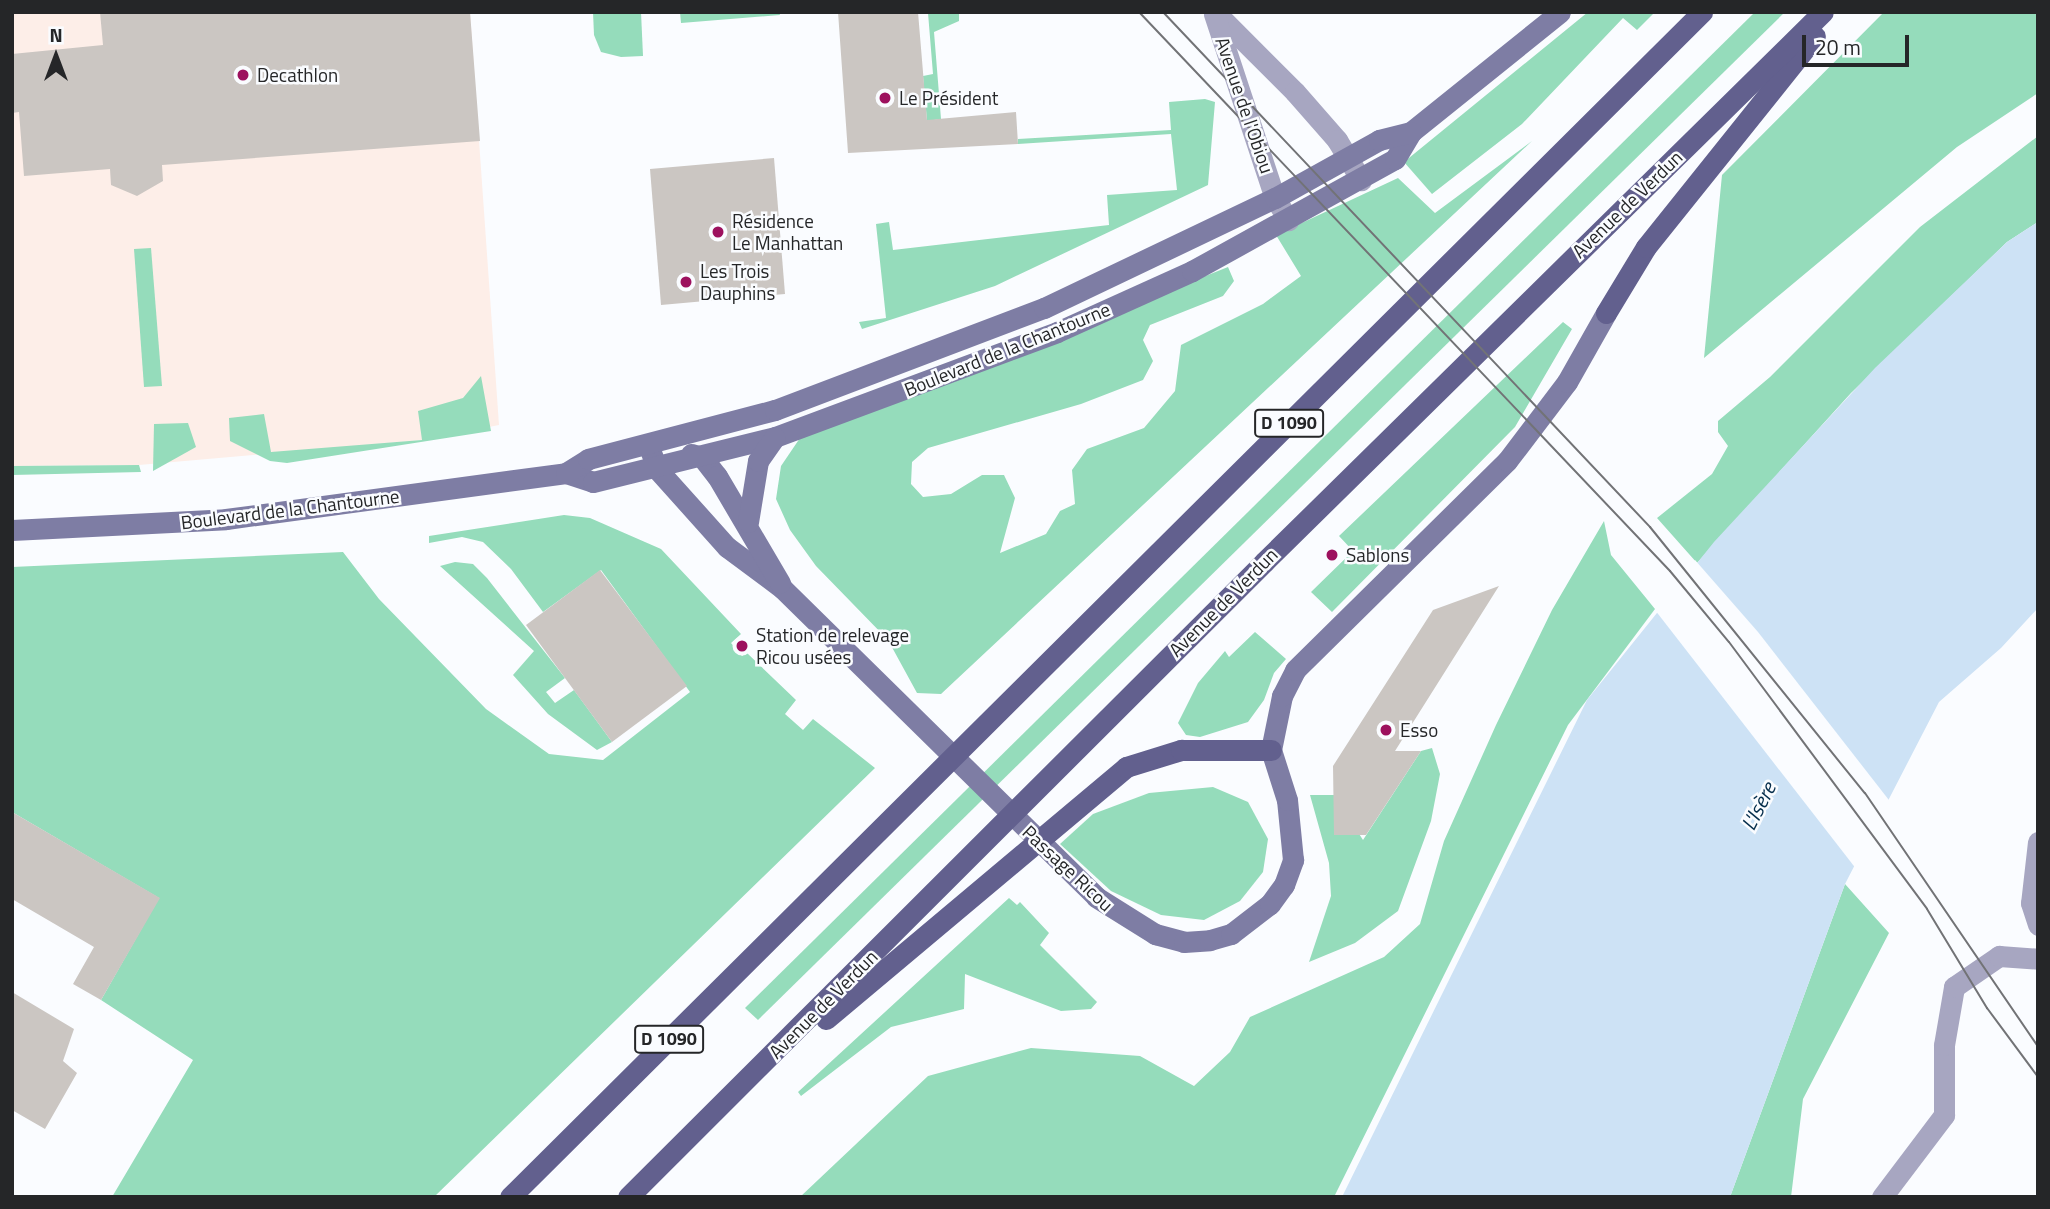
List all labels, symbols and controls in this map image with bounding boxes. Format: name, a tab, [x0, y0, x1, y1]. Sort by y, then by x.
text: N	[49, 20, 63, 49]
north arrow	[21, 21, 91, 91]
scale bar	[1805, 21, 1912, 65]
text: 20 m	[1815, 31, 1861, 63]
street label: Avenue de l'Obiou	[1211, 34, 1279, 176]
place label: Decathlon	[257, 64, 338, 86]
marker: Decathlon	[235, 67, 251, 83]
place label: Le Président	[899, 87, 998, 109]
marker: Le Président	[877, 90, 893, 106]
street label: Avenue de Verdun	[1567, 146, 1687, 262]
place label: Résidence Le Manhattan	[732, 210, 843, 254]
marker: Résidence Le Manhattan	[710, 224, 726, 240]
place label: Les Trois Dauphins	[700, 260, 775, 304]
marker: Les Trois Dauphins	[678, 274, 694, 290]
street label: Boulevard de la Chantourne	[901, 297, 1113, 401]
road number: D 1090	[1254, 408, 1324, 438]
street label: Boulevard de la Chantourne	[179, 484, 401, 534]
street label: Avenue de Verdun	[1164, 543, 1282, 661]
place label: Sablons	[1346, 544, 1409, 566]
marker: Sablons	[1324, 547, 1340, 563]
place label: Station de relevage Ricou usées	[756, 624, 909, 668]
marker: Station de relevage Ricou usées	[734, 638, 750, 654]
place label: Esso	[1400, 719, 1438, 741]
marker: Esso	[1378, 722, 1394, 738]
water label: L'Isère	[1735, 778, 1781, 834]
street label: Passage Ricou	[1018, 820, 1118, 916]
street label: Avenue de Verdun	[764, 945, 882, 1063]
road number: D 1090	[634, 1024, 704, 1054]

